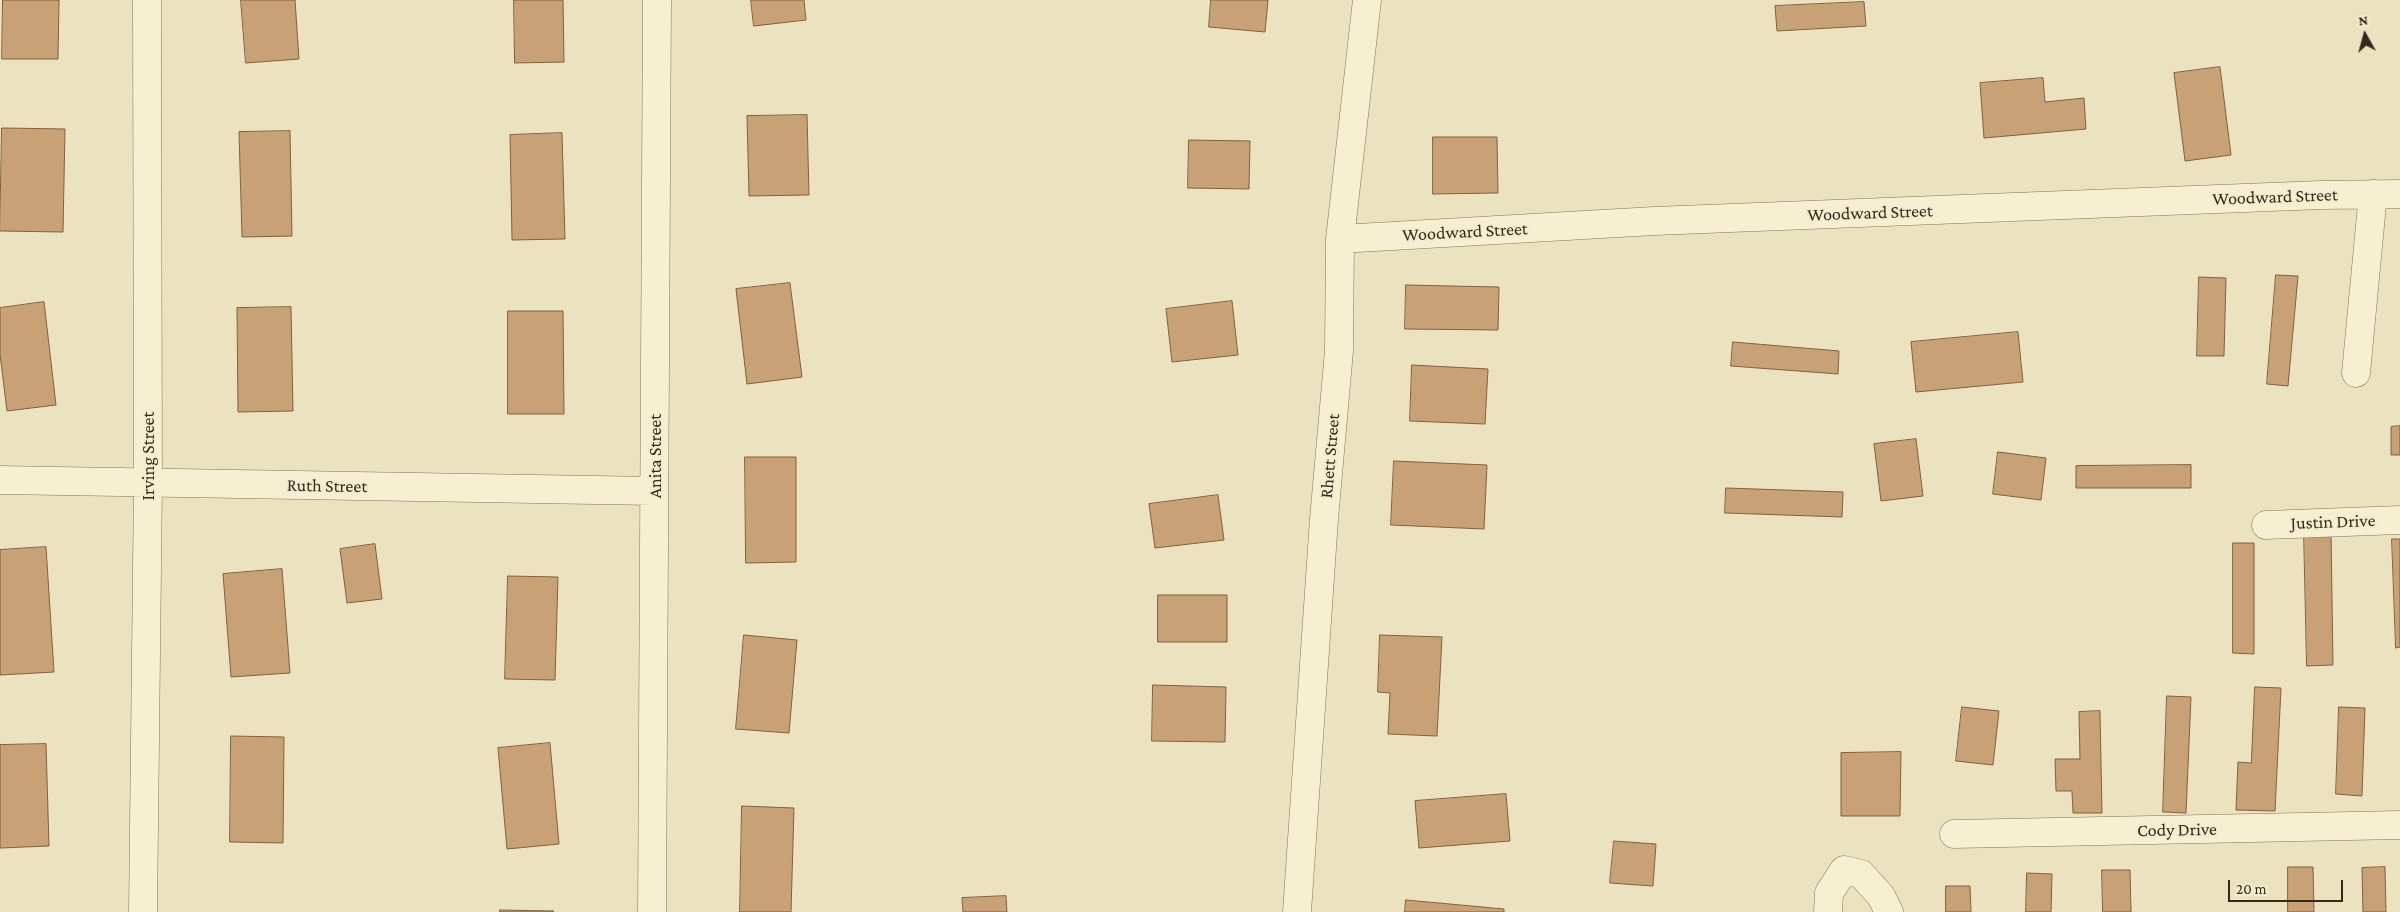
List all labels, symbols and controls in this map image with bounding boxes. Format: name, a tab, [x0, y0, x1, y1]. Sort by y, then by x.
north arrow	[2340, 10, 2390, 60]
text: N	[2357, 12, 2369, 29]
street label: Woodward Street	[2212, 184, 2338, 210]
street label: Woodward Street	[1807, 200, 1933, 226]
street label: Woodward Street	[1402, 218, 1528, 246]
street label: Irving Street	[137, 412, 159, 500]
street label: Rhett Street	[1316, 413, 1344, 499]
street label: Anita Street	[644, 414, 666, 498]
street label: Ruth Street	[287, 474, 367, 498]
street label: Justin Drive	[2290, 510, 2376, 534]
street label: Cody Drive	[2137, 819, 2217, 841]
scale bar	[2230, 870, 2345, 902]
text: 20 m	[2236, 881, 2267, 897]

